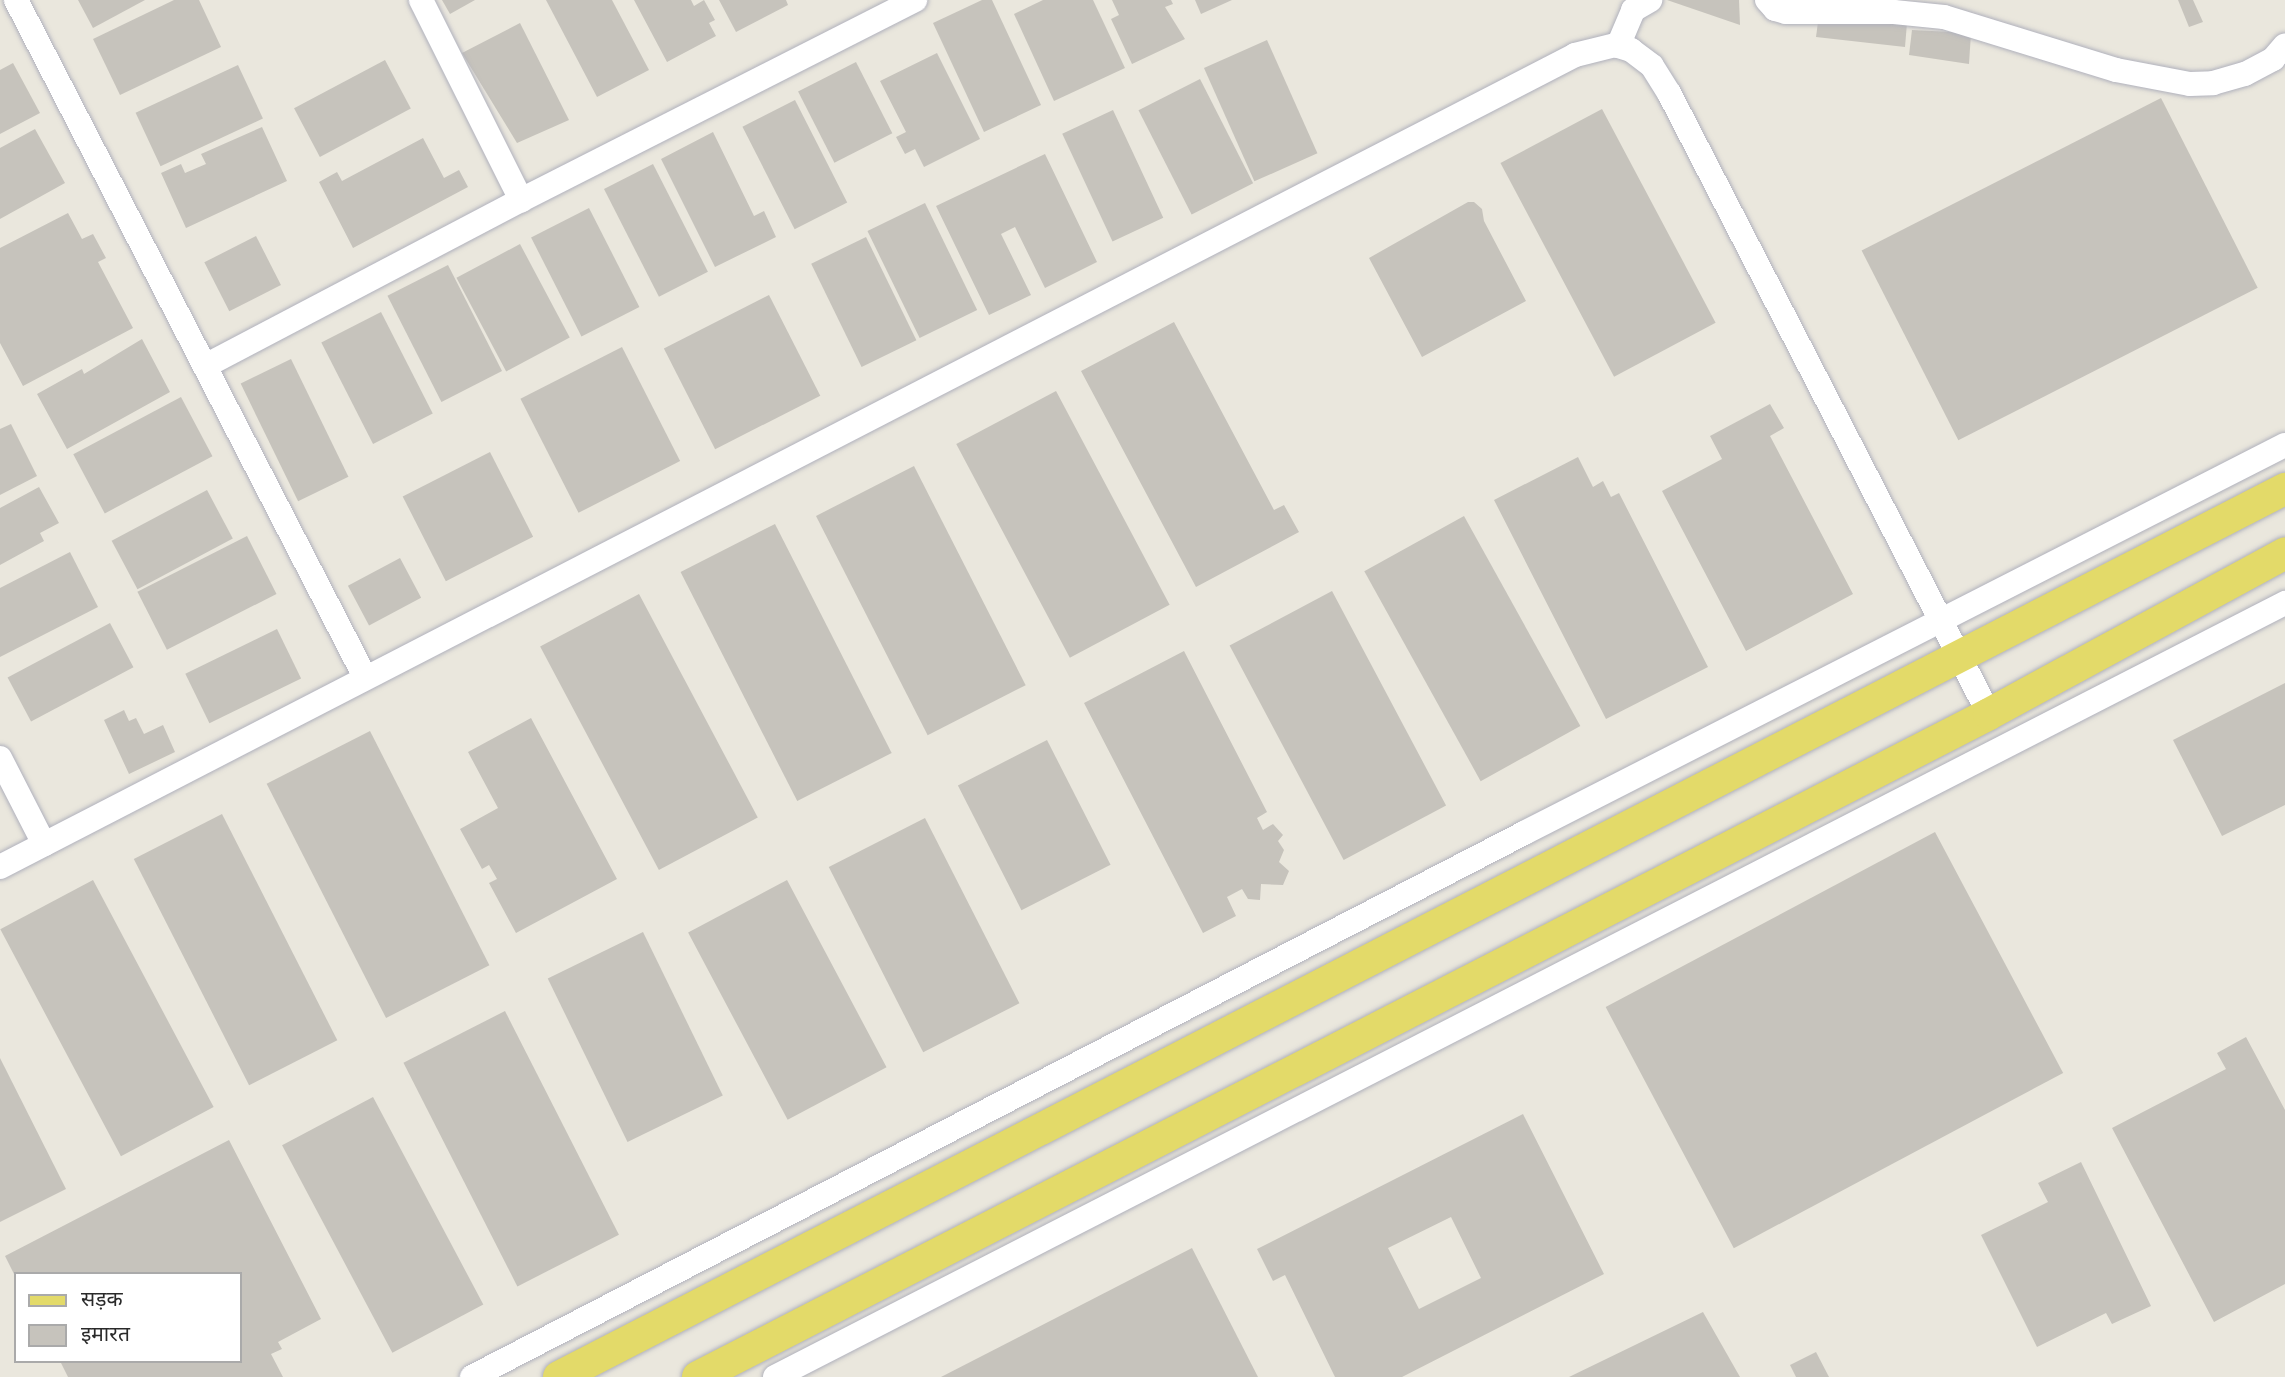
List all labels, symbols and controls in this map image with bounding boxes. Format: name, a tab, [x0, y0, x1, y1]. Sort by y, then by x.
legend	[14, 1272, 242, 1363]
text: सड़क	[81, 1286, 123, 1312]
text: इमारत	[81, 1321, 130, 1347]

